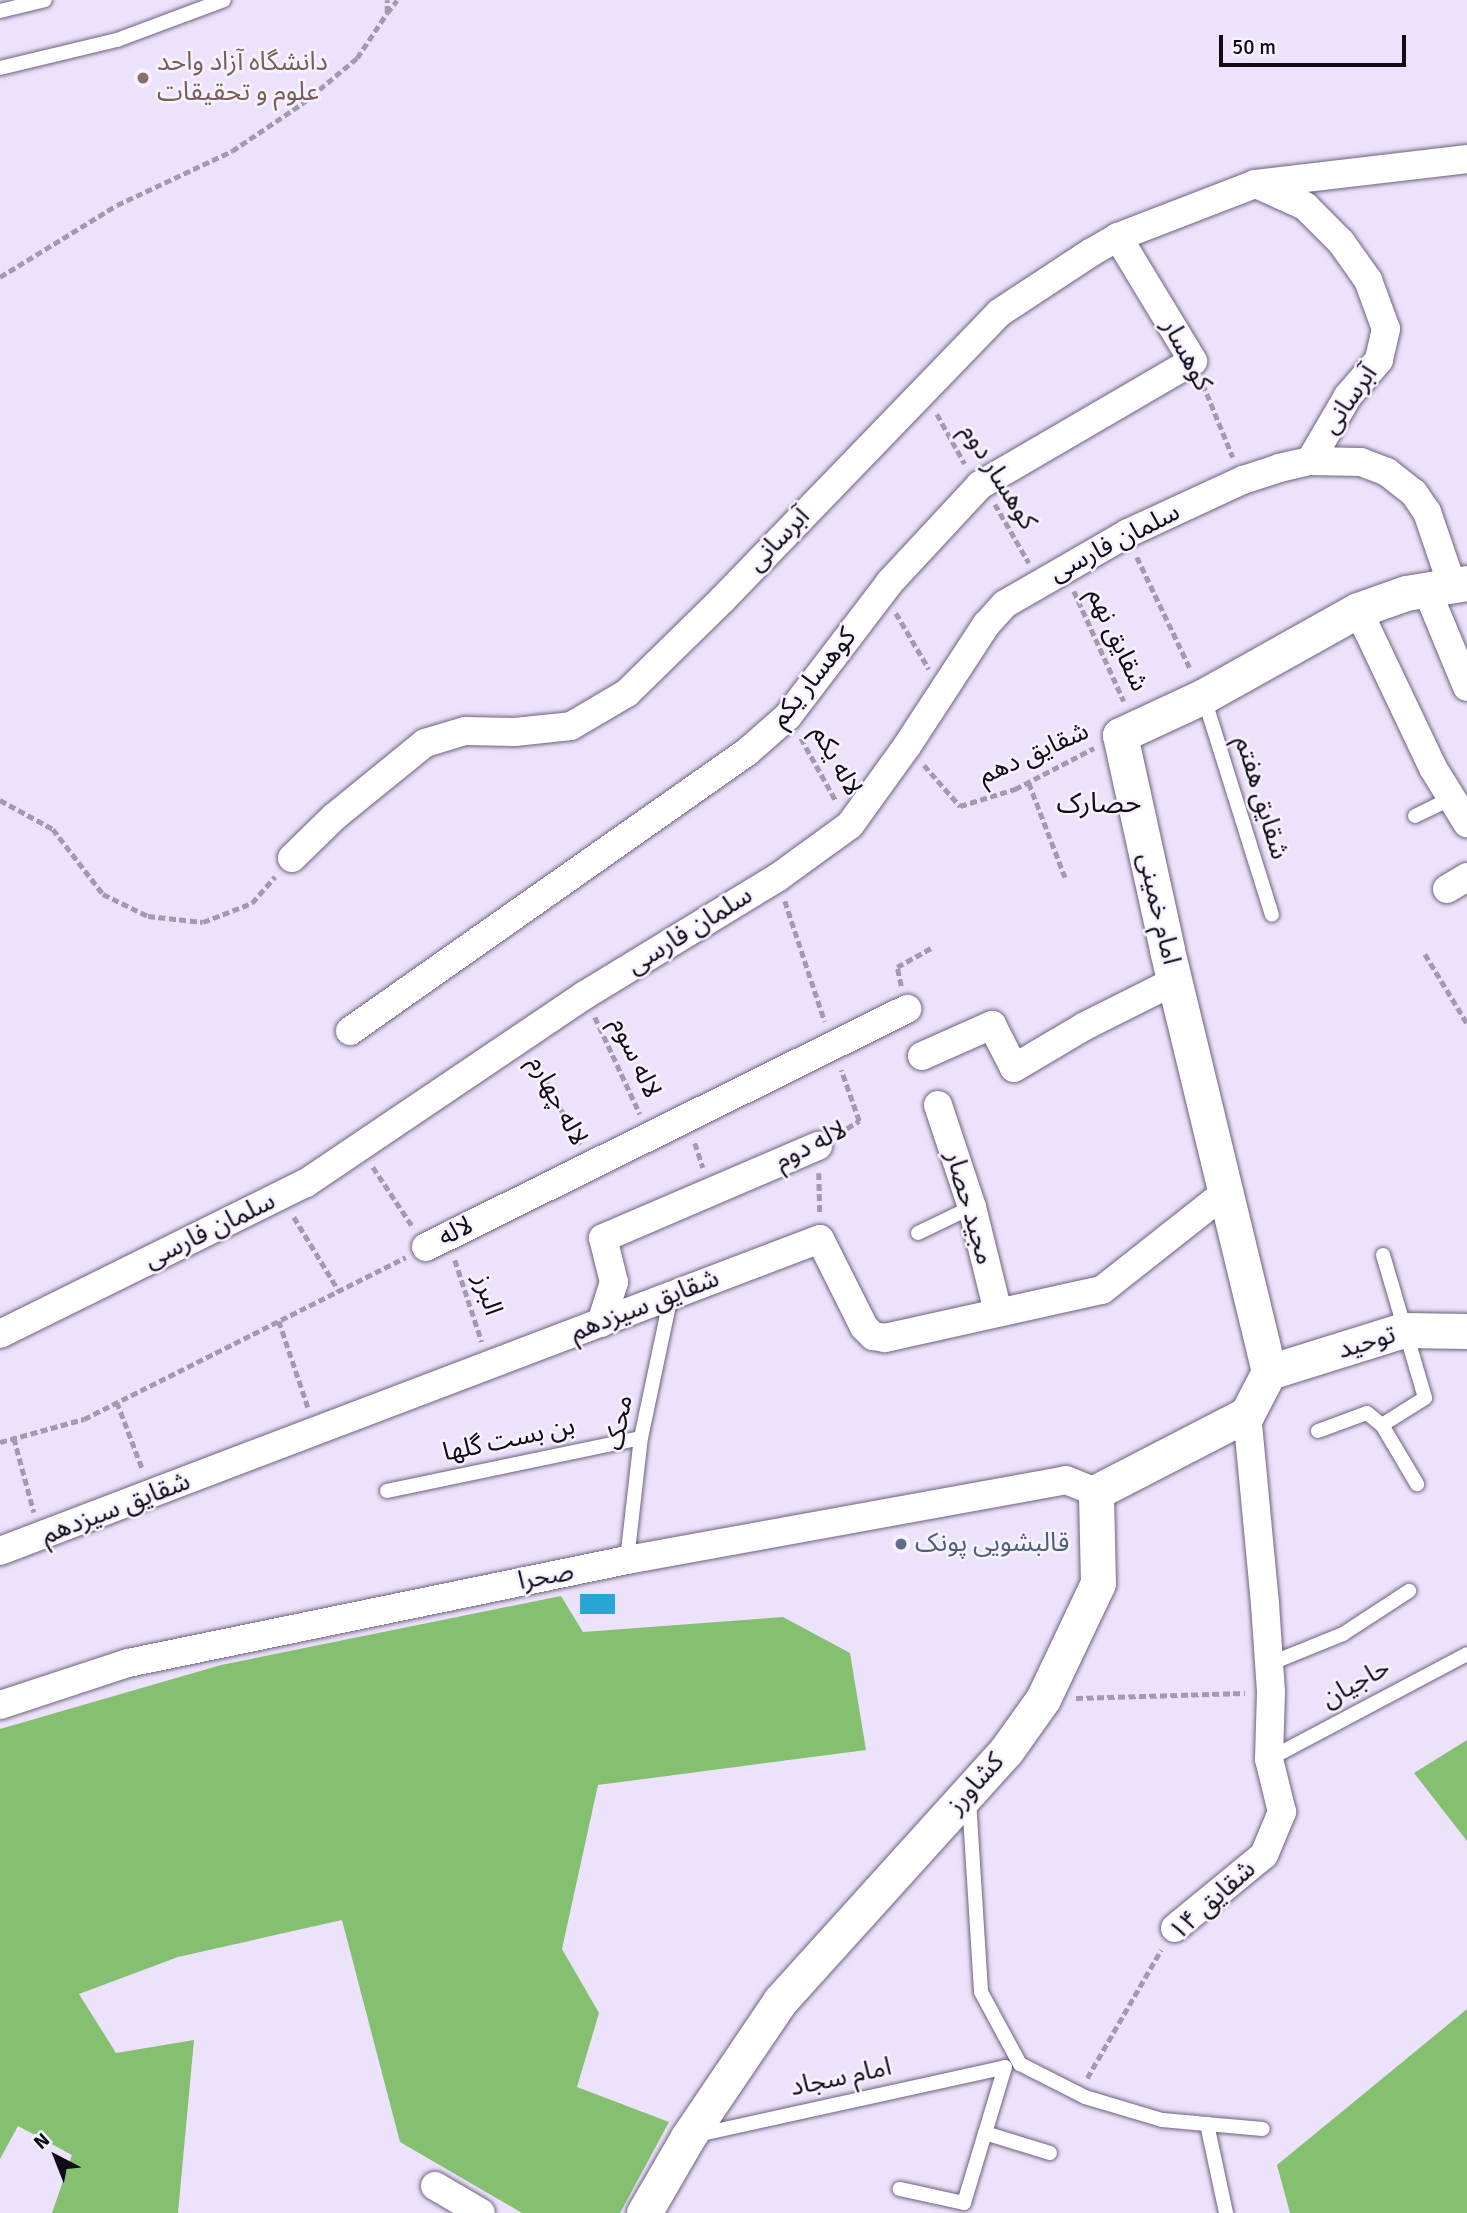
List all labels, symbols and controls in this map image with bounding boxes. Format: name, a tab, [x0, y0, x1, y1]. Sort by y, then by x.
scale bar	[1222, 21, 1409, 65]
text: 50 m	[1232, 34, 1276, 60]
place label: دانشگاه آزاد واحد علوم و تحقیقات	[157, 47, 328, 108]
marker: دانشگاه آزاد واحد علوم و تحقیقات	[135, 70, 151, 86]
street label: کوهسار	[1154, 314, 1218, 396]
street label: آبرسانی	[1315, 360, 1385, 440]
street label: کوهسار دوم	[953, 418, 1043, 536]
street label: سلمان فارسی	[1045, 497, 1185, 589]
street label: آبرسانی	[741, 502, 817, 578]
street label: شقایق نهم	[1080, 584, 1154, 696]
street label: کوهسار یکم	[765, 622, 863, 734]
street label: شقایق دهم	[974, 716, 1094, 792]
street label: لاله یکم	[804, 720, 868, 802]
street label: شقایق هفتم	[1227, 733, 1295, 863]
district label: حصارک	[1057, 786, 1141, 820]
street label: امام خمینی	[1130, 850, 1186, 968]
street label: سلمان فارسی	[622, 880, 758, 982]
street label: لاله سوم	[603, 1013, 667, 1103]
street label: لاله چهارم	[520, 1051, 594, 1151]
street label: لاله دوم	[770, 1115, 852, 1177]
street label: مجید حصار	[938, 1148, 1000, 1268]
street label: سلمان فارسی	[139, 1186, 281, 1276]
street label: لاله	[434, 1210, 478, 1254]
street label: شقایق سیزدهم	[566, 1263, 724, 1349]
street label: البرز	[466, 1270, 508, 1320]
street label: توحید	[1334, 1319, 1400, 1367]
street label: محک	[600, 1393, 640, 1453]
street label: بن بست گلها	[440, 1411, 578, 1469]
street label: شقایق سیزدهم	[37, 1466, 195, 1552]
place label: قالبشویی پونک	[915, 1528, 1069, 1560]
marker: قالبشویی پونک	[893, 1536, 909, 1552]
street label: صحرا	[515, 1556, 577, 1598]
street label: حاجیان	[1316, 1653, 1396, 1715]
street label: کشاورز	[941, 1747, 1011, 1821]
street label: شقایق ۱۴	[1164, 1854, 1262, 1948]
street label: امام سجاد	[788, 2052, 894, 2104]
north arrow	[21, 2122, 91, 2192]
text: N	[29, 2128, 55, 2155]

